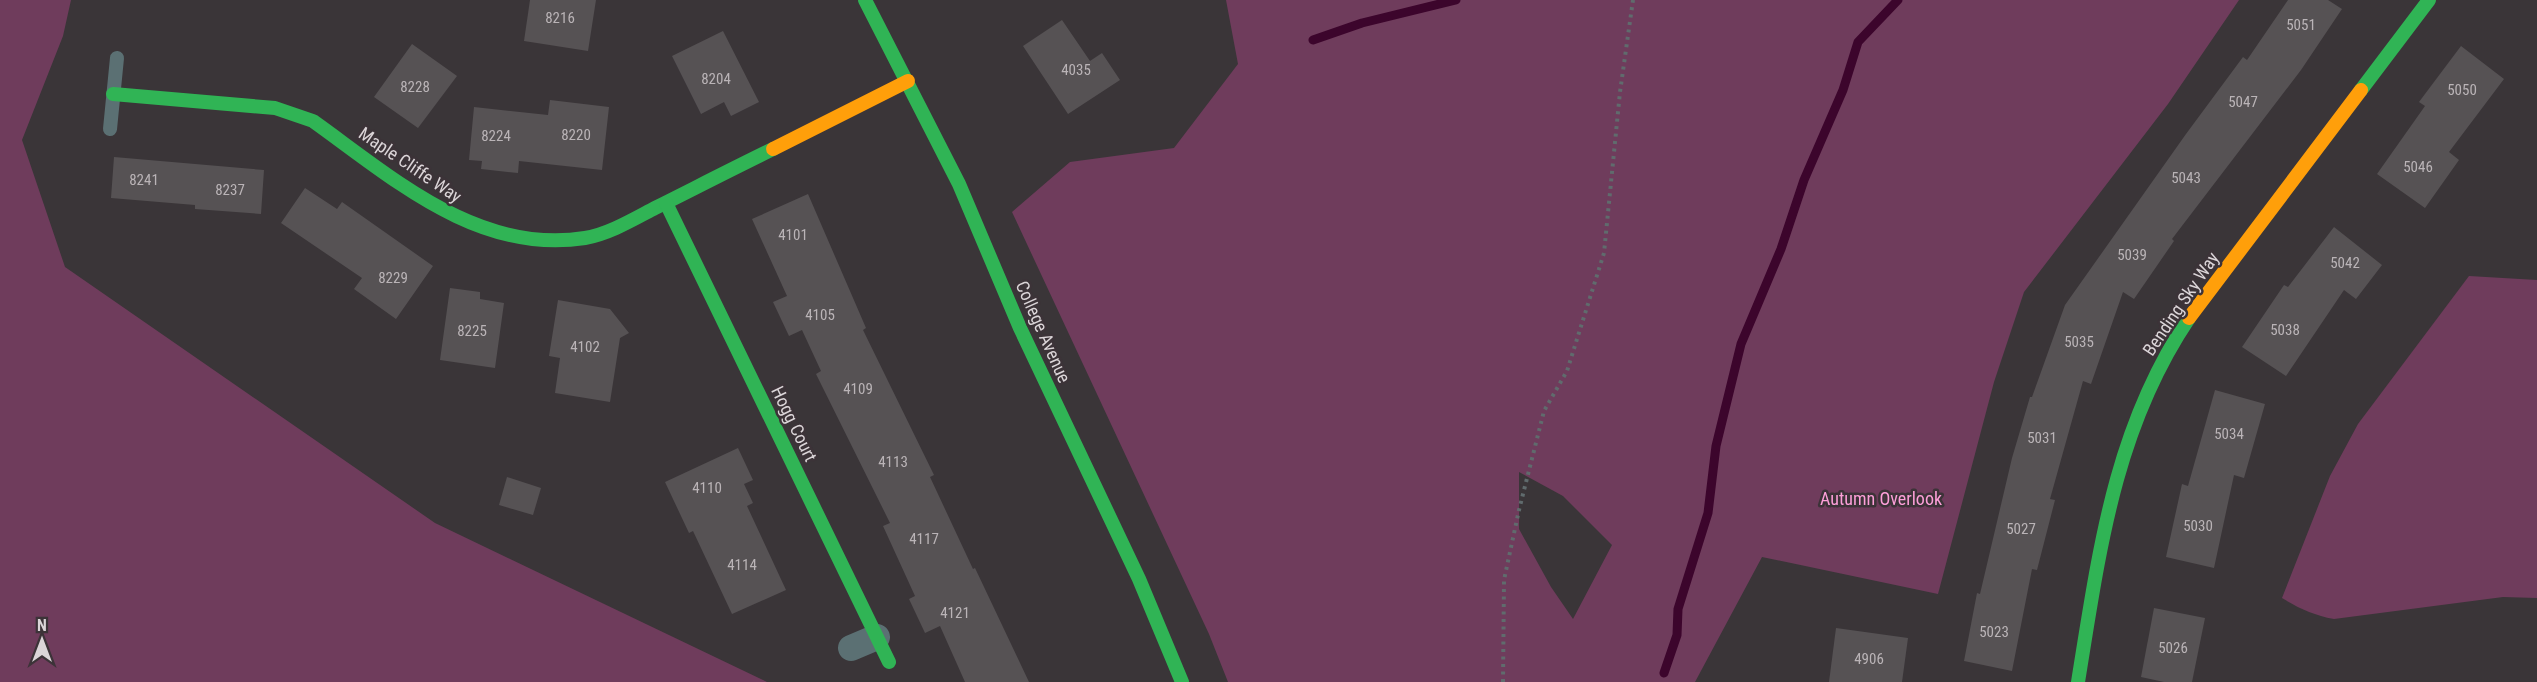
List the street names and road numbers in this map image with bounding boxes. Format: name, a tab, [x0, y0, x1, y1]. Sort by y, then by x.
street label: Maple Cliffe Way	[355, 122, 466, 207]
street label: Bending Sky Way	[2138, 248, 2223, 359]
street label: College Avenue	[1012, 278, 1075, 386]
street label: Hogg Court	[767, 383, 822, 465]

